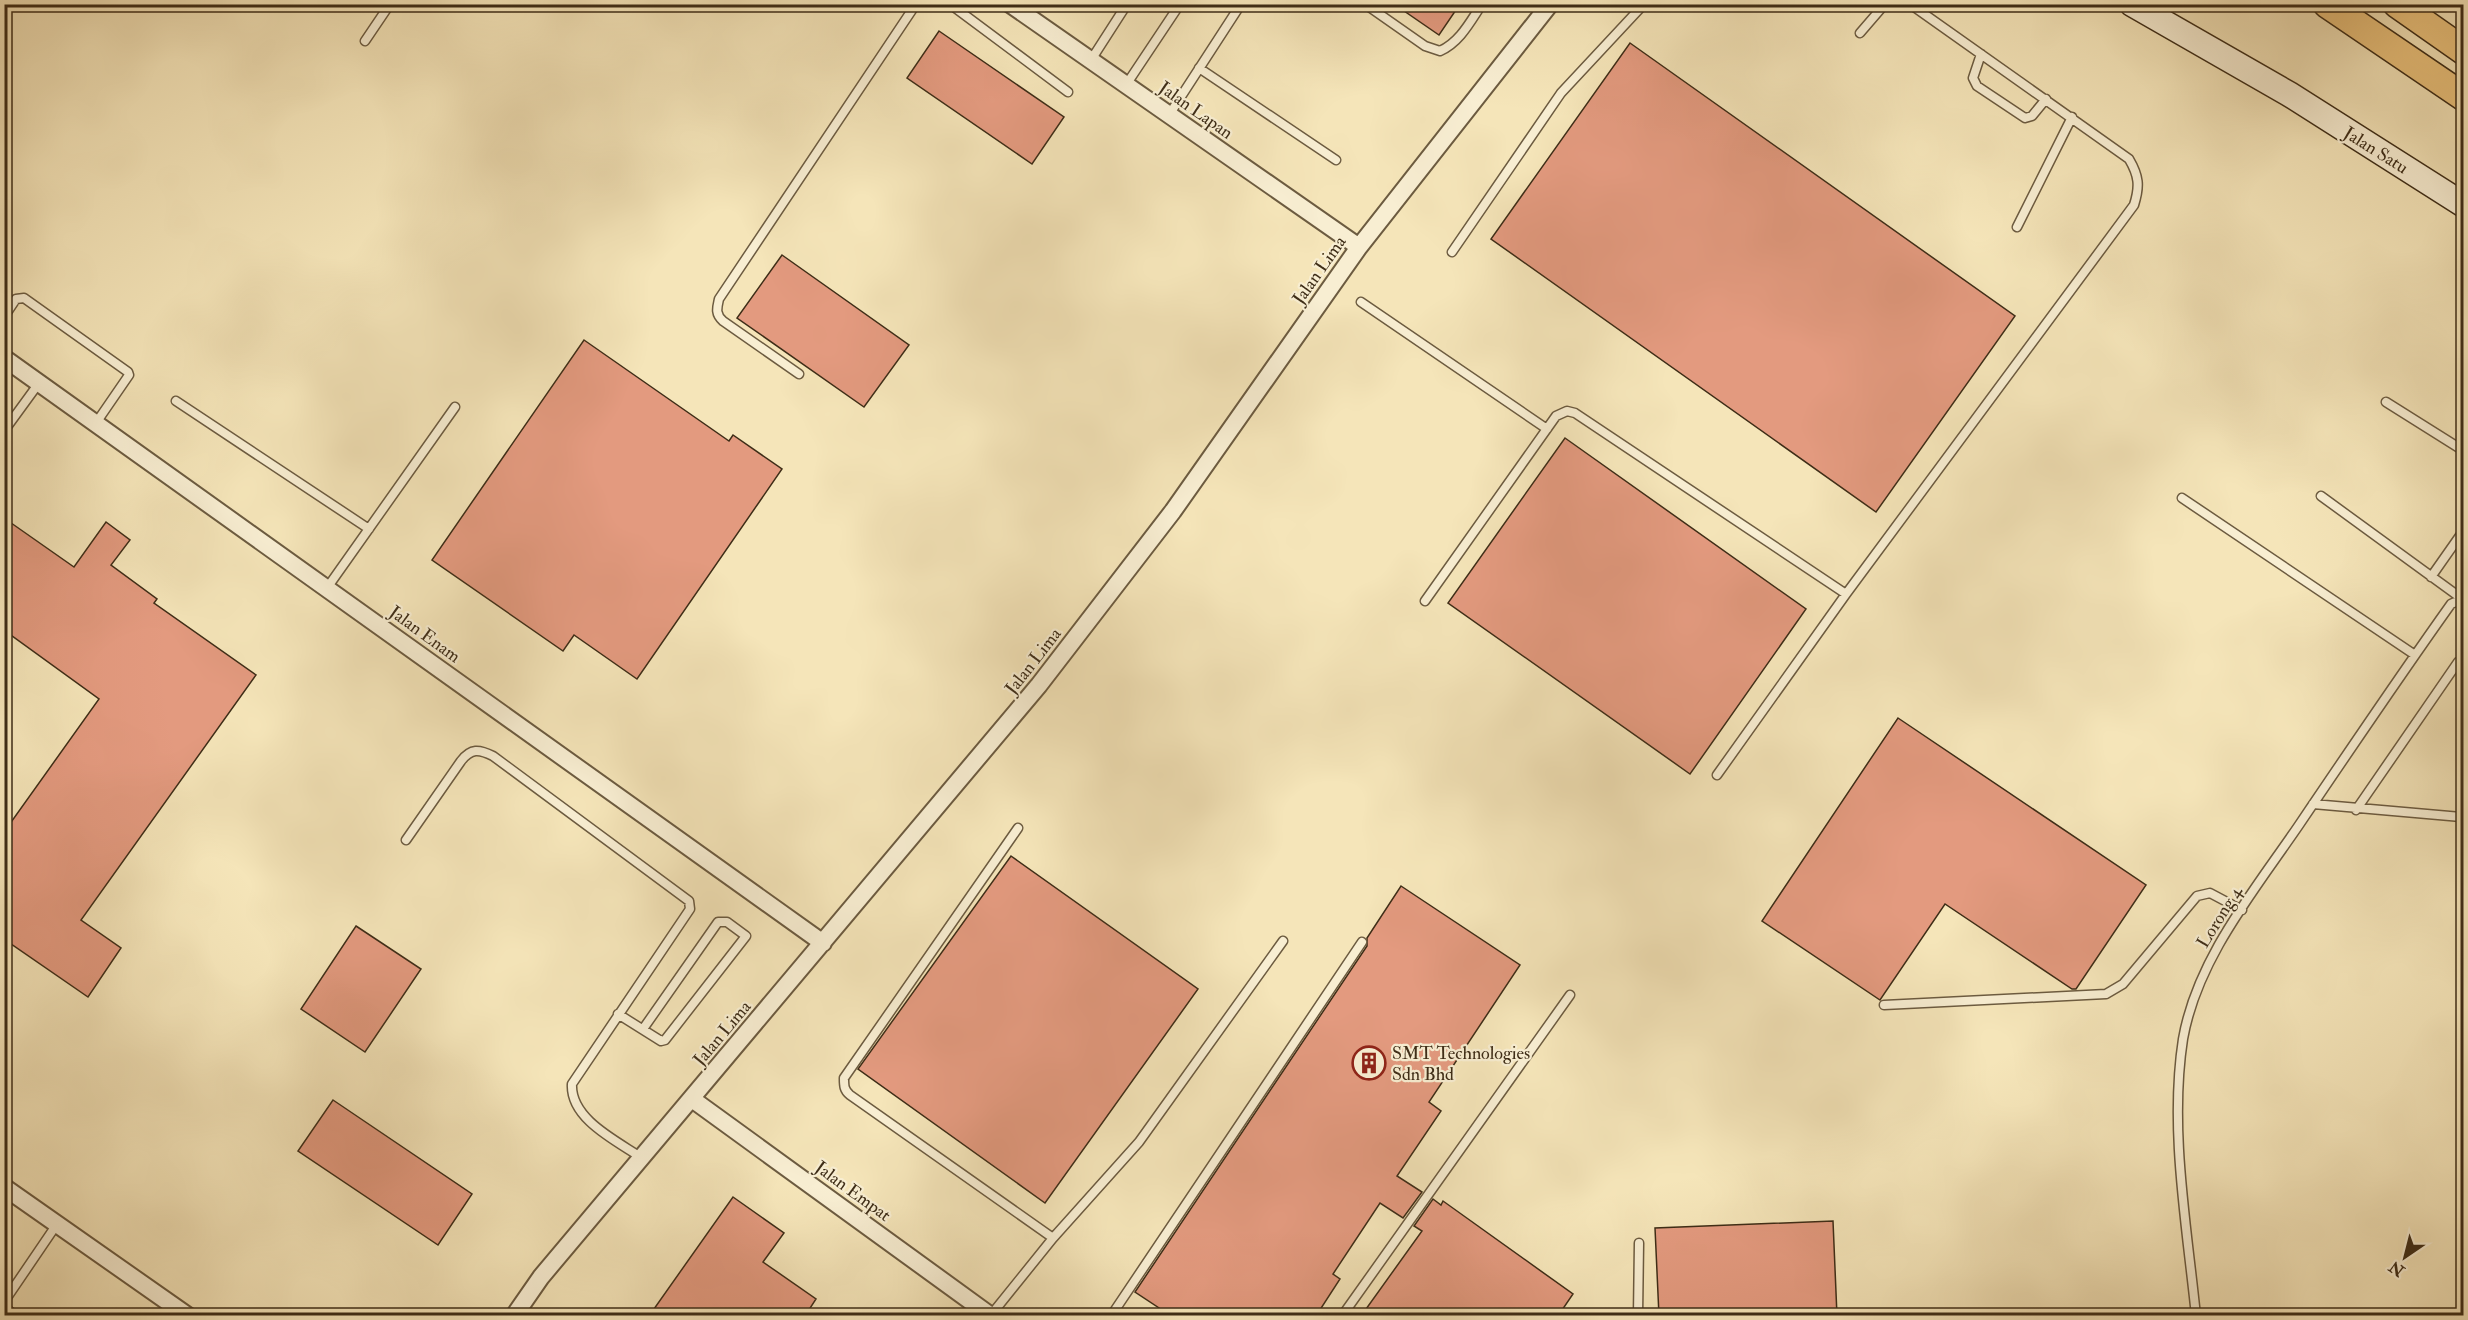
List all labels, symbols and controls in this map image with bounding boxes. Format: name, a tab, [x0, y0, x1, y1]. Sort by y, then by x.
street label: Jalan Lapan	[1153, 76, 1237, 144]
street label: Jalan Satu	[2338, 121, 2412, 179]
street label: Jalan Lima	[1287, 231, 1352, 310]
street label: Jalan Enam	[384, 600, 465, 668]
street label: Jalan Lima	[1000, 623, 1067, 700]
street label: Lorong 4	[2191, 881, 2248, 953]
street label: Jalan Lima	[688, 995, 757, 1072]
place label: SMT Technologies Sdn Bhd	[1392, 1042, 1530, 1086]
building icon: SMT Technologies Sdn Bhd	[1351, 1045, 1387, 1081]
street label: Jalan Empat	[809, 1155, 895, 1227]
north arrow	[2375, 1227, 2435, 1287]
text: N	[2385, 1256, 2409, 1281]

